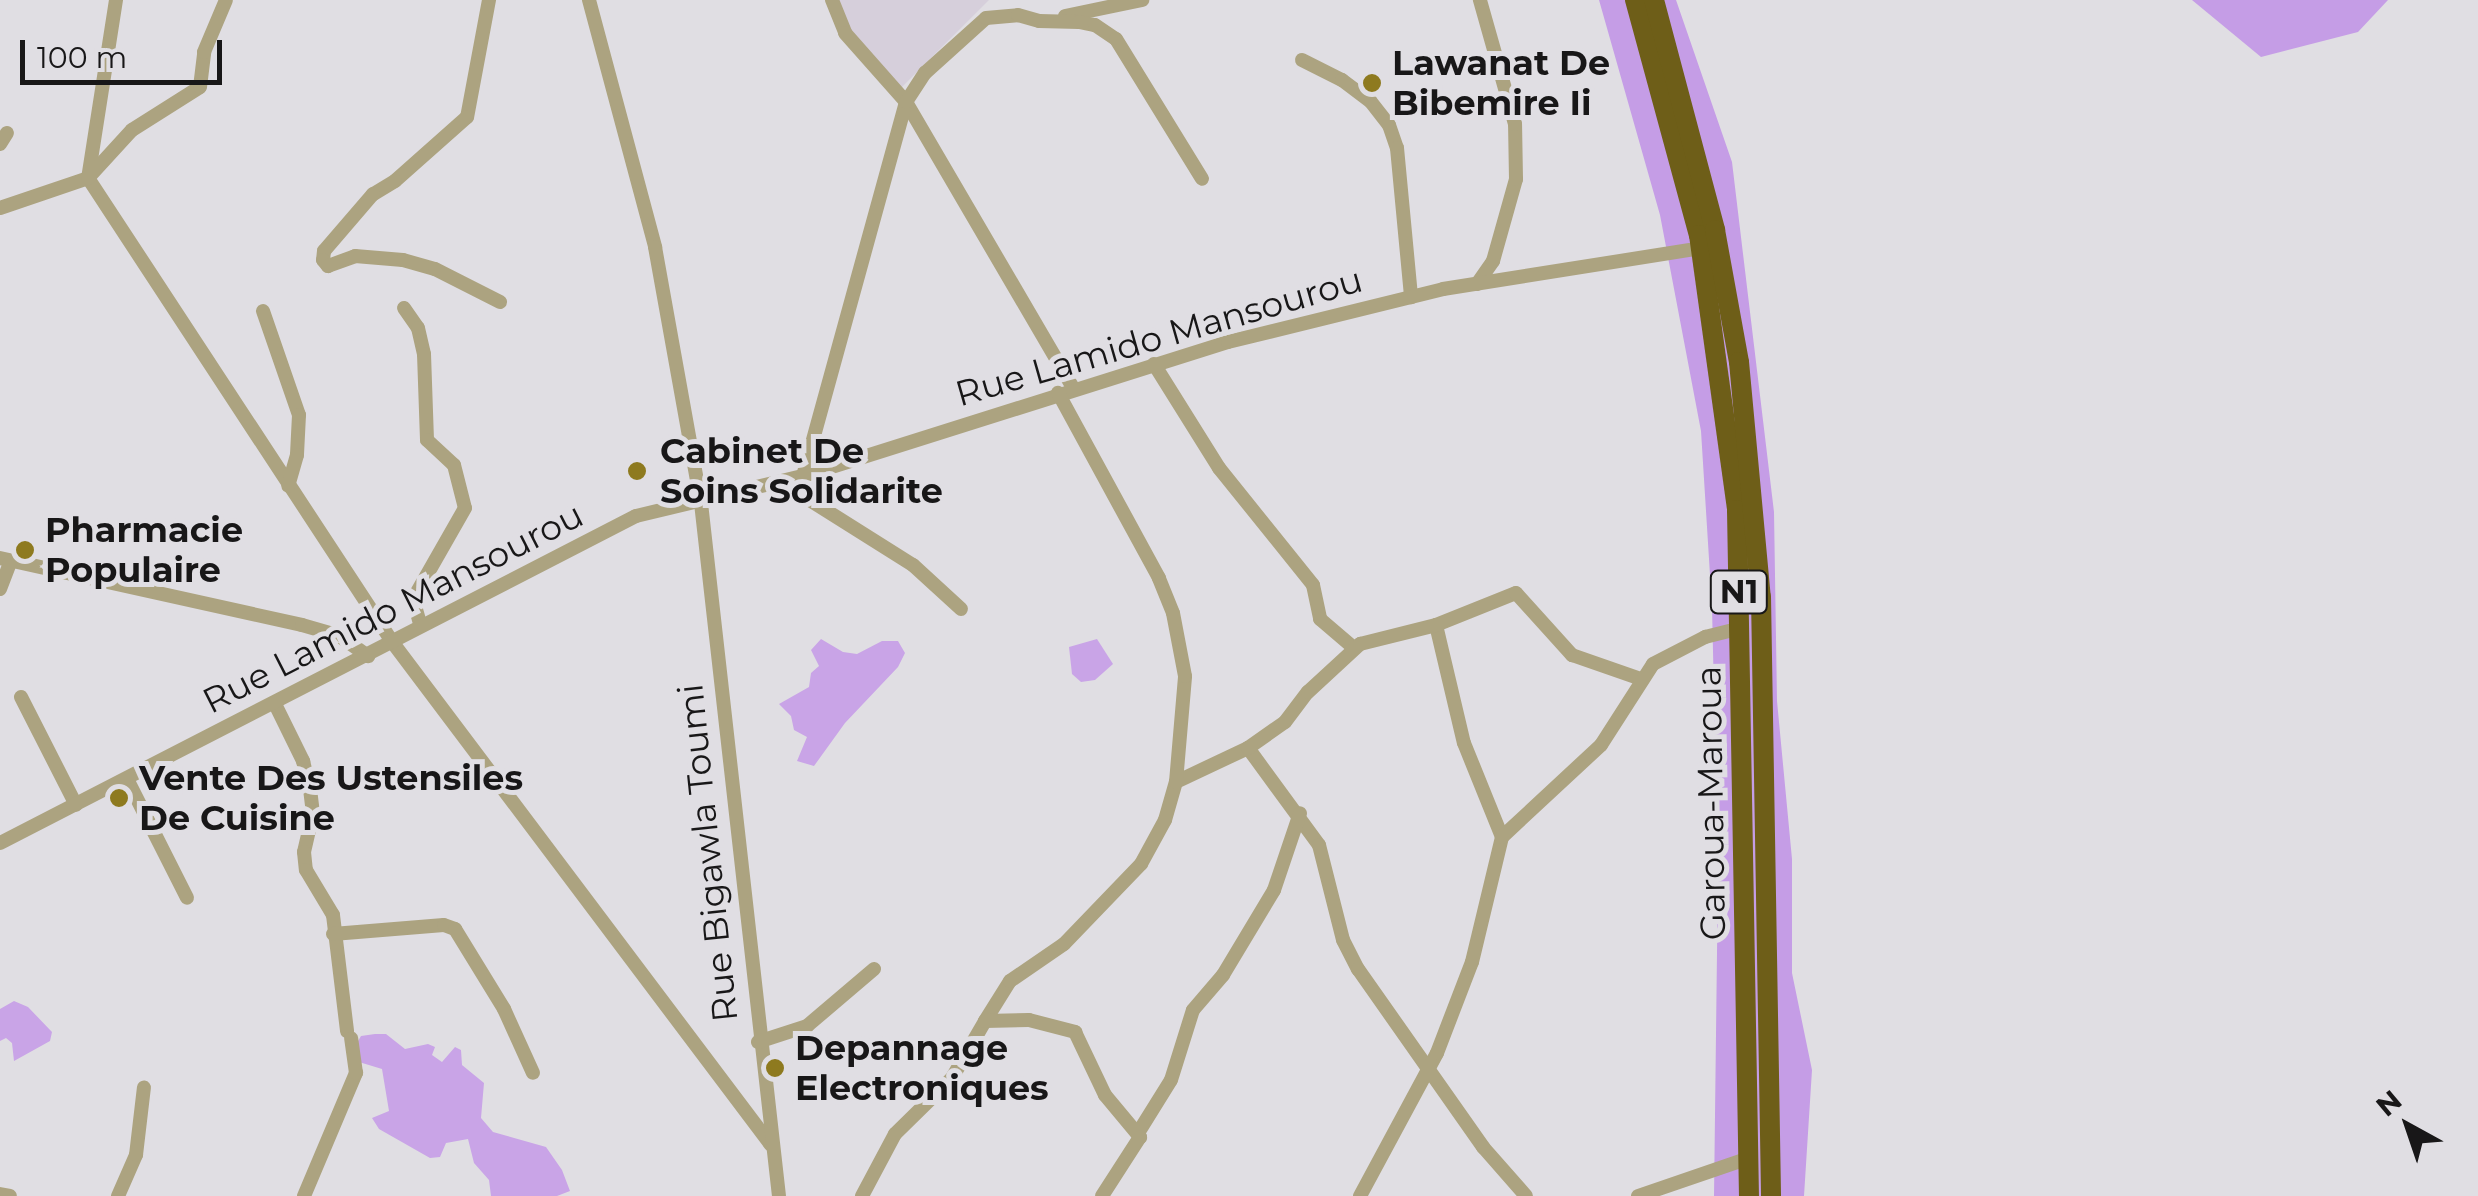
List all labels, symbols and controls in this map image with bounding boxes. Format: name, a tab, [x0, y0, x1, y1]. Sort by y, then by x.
scale bar	[25, 20, 228, 82]
text: 100 m	[37, 39, 127, 76]
place label: Lawanat De Bibemire Ii	[1392, 42, 1610, 124]
marker: Lawanat De Bibemire Ii	[1361, 72, 1383, 94]
street label: Rue Lamido Mansourou	[951, 259, 1367, 415]
place label: Cabinet De Soins Solidarite	[660, 430, 943, 512]
marker: Cabinet De Soins Solidarite	[624, 458, 650, 484]
street label: Rue Lamido Mansourou	[196, 494, 590, 722]
place label: Pharmacie Populaire	[45, 509, 243, 591]
marker: Pharmacie Populaire	[14, 539, 36, 561]
road number: N1	[1709, 565, 1769, 619]
street label: Garoua-Maroua	[1688, 665, 1734, 941]
street label: Rue Bigawla Toumi	[669, 682, 747, 1024]
place label: Vente Des Ustensiles De Cuisine	[139, 757, 523, 839]
marker: Vente Des Ustensiles De Cuisine	[108, 787, 130, 809]
place label: Depannage Electroniques	[795, 1027, 1049, 1109]
marker: Depannage Electroniques	[764, 1057, 786, 1079]
north arrow	[2358, 1076, 2458, 1176]
text: N	[2369, 1083, 2408, 1123]

